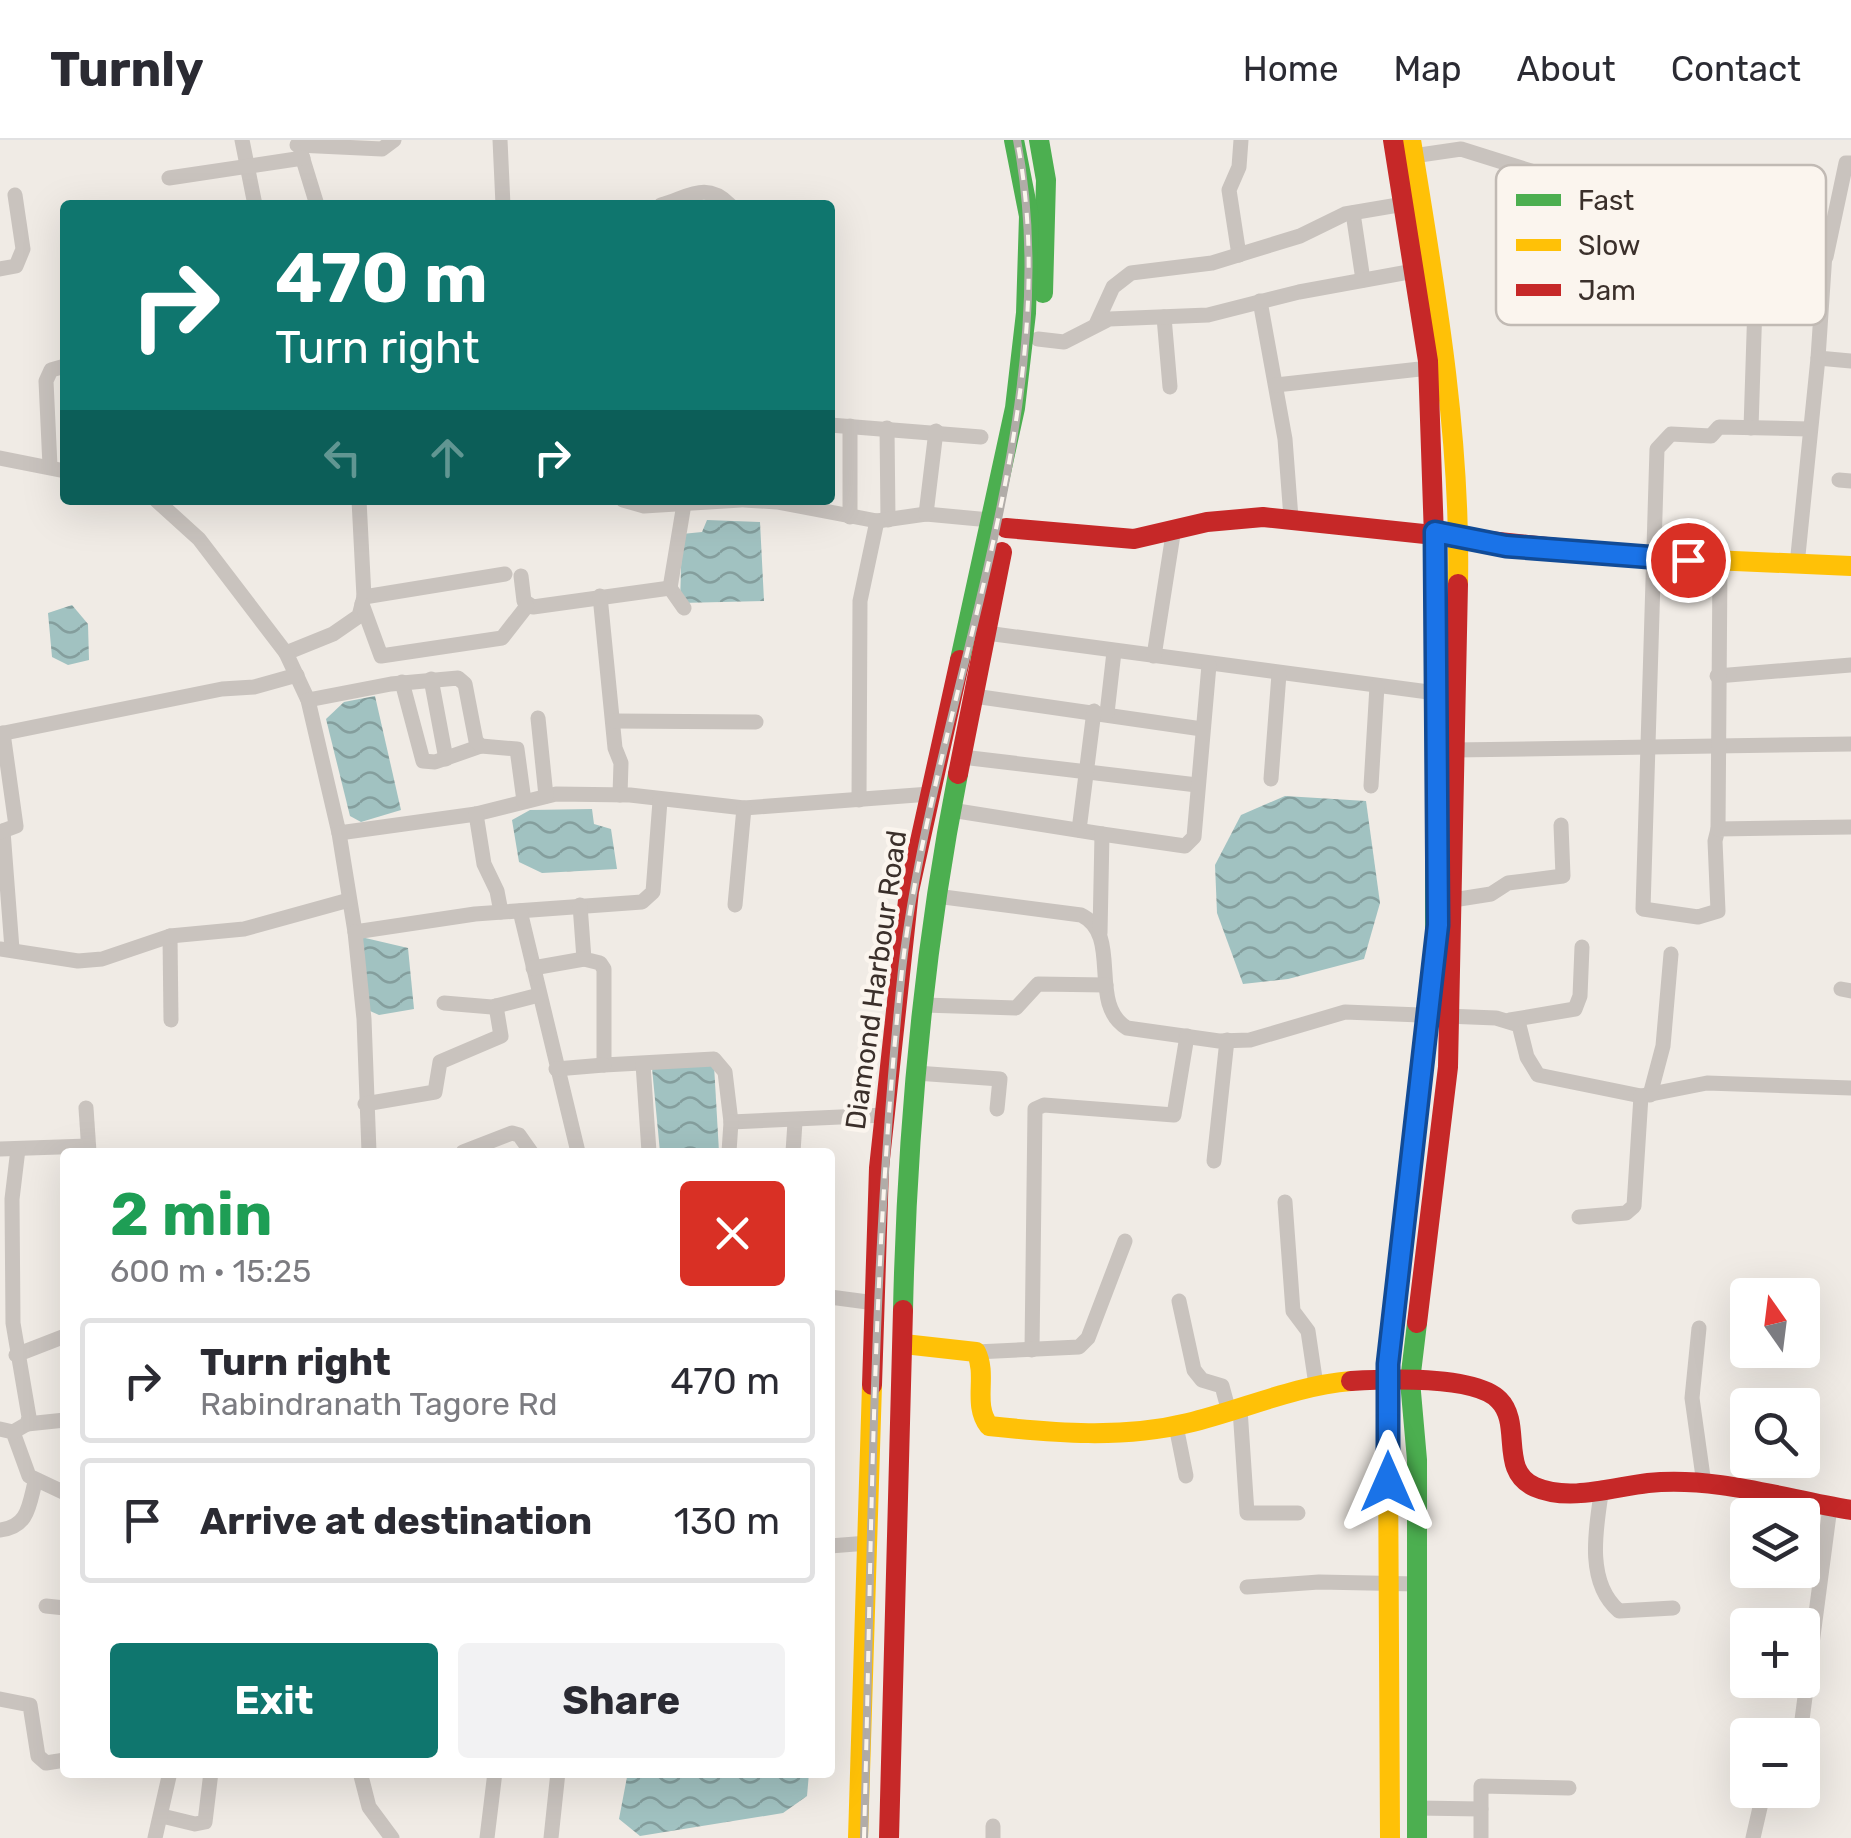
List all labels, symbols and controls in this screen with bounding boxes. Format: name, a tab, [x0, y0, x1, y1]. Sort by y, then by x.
text: Turnly	[50, 41, 204, 98]
text: Home	[1243, 48, 1339, 90]
text: Map	[1394, 48, 1462, 90]
text: About	[1517, 48, 1616, 90]
text: Contact	[1671, 48, 1801, 90]
legend	[1496, 165, 1826, 325]
text: Fast	[1578, 184, 1634, 217]
text: Slow	[1578, 229, 1640, 262]
text: 470 m	[275, 237, 488, 320]
icon: right	[110, 240, 240, 370]
text: Jam	[1578, 274, 1636, 307]
text: Turn right	[275, 321, 479, 374]
icon: left	[315, 430, 370, 485]
icon: ahead	[420, 430, 475, 485]
icon: right	[525, 430, 580, 485]
pin	[1646, 518, 1731, 603]
icon: arrive	[1661, 533, 1716, 588]
street label: Diamond Harbour Road	[839, 828, 913, 1132]
text: 2 min	[110, 1179, 272, 1250]
button: close	[680, 1181, 785, 1286]
text: 600 m · 15:25	[110, 1252, 311, 1290]
north arrow	[1730, 1278, 1820, 1368]
map controls	[1730, 1278, 1820, 1808]
text: Turn right	[200, 1339, 391, 1385]
icon: right	[115, 1353, 170, 1408]
text: 470 m	[670, 1358, 780, 1404]
text: Rabindranath Tagore Rd	[200, 1385, 557, 1423]
button: search	[1730, 1388, 1820, 1478]
position arrow	[1336, 1430, 1440, 1534]
icon: arrive	[115, 1493, 170, 1548]
text: Arrive at destination	[200, 1498, 592, 1544]
text: 130 m	[674, 1498, 780, 1544]
button: layers	[1730, 1498, 1820, 1588]
button: +	[1730, 1608, 1820, 1698]
button: Exit	[110, 1643, 438, 1758]
button: Share	[458, 1643, 785, 1758]
button: −	[1730, 1718, 1820, 1808]

